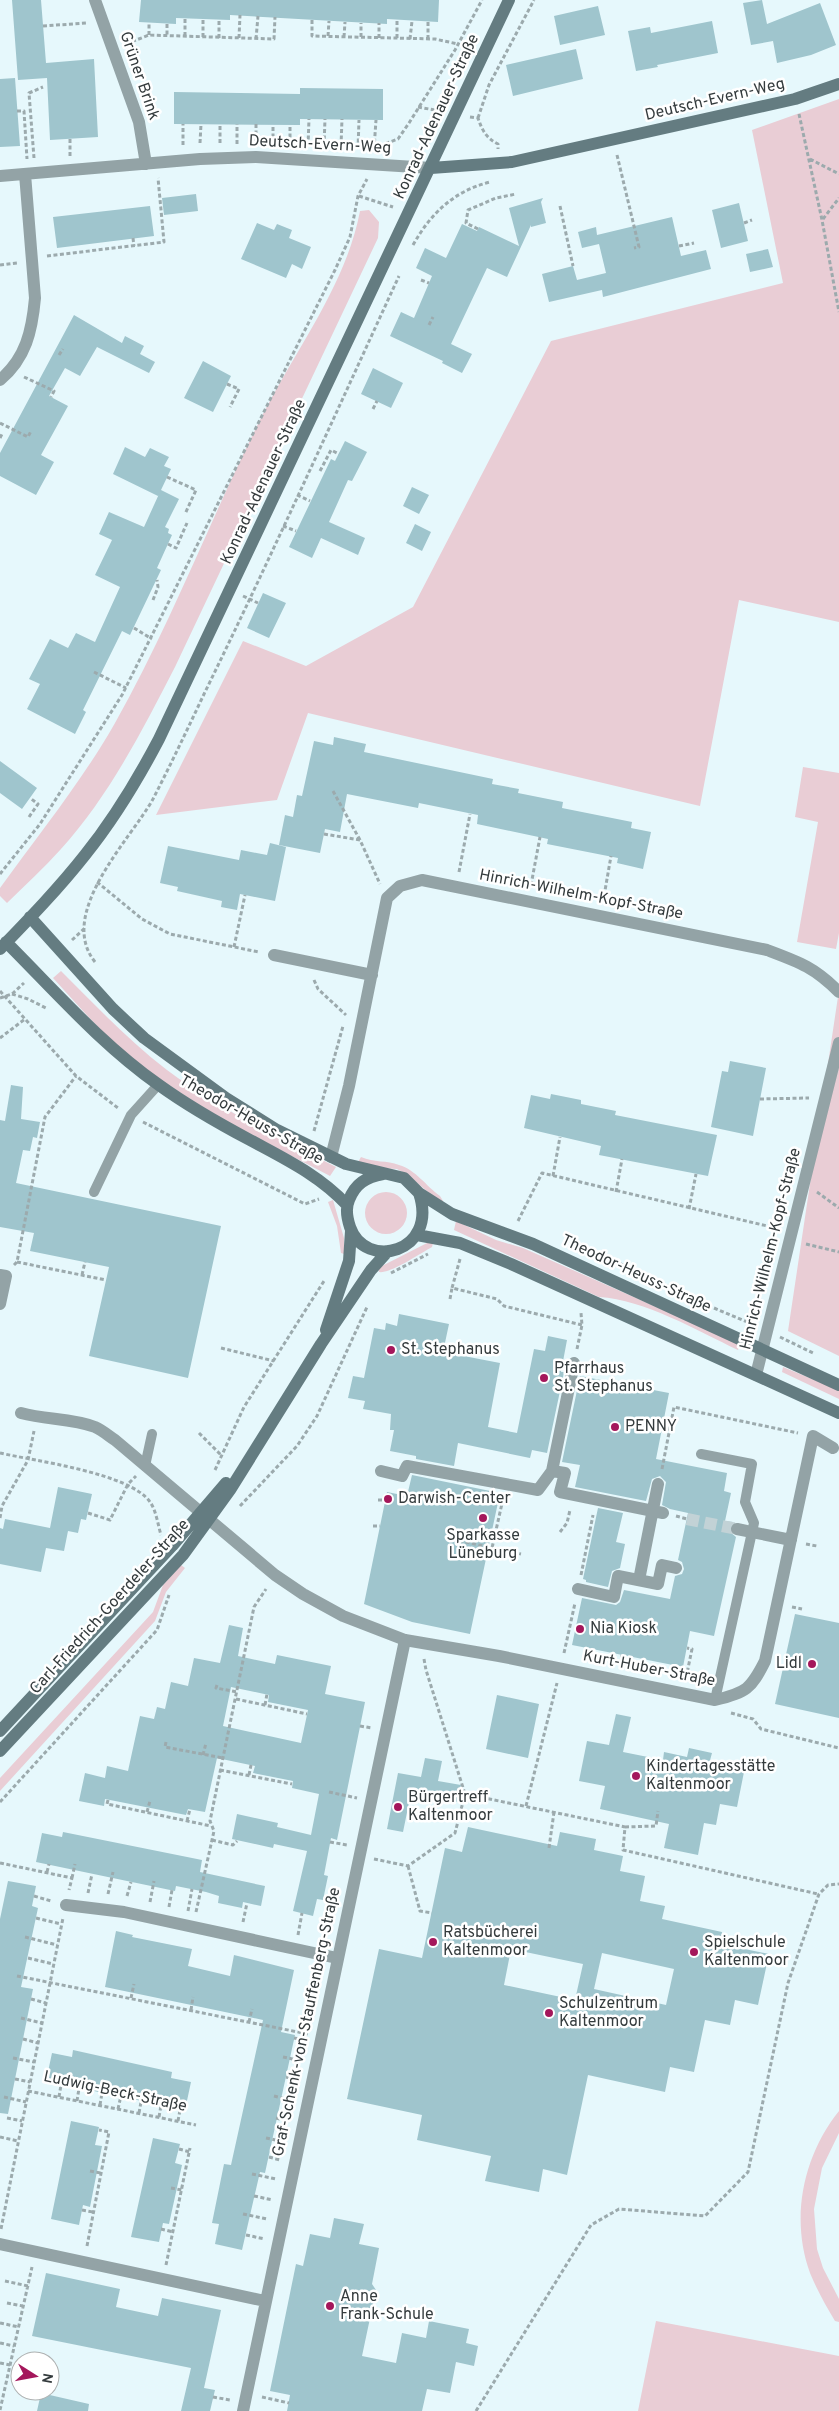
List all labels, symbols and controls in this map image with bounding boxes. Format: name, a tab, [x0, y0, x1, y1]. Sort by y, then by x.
street label: Grüner Brink	[114, 29, 164, 123]
street label: Konrad-Adenauer-Straße	[390, 31, 484, 203]
street label: Deutsch-Evern-Weg	[643, 74, 787, 126]
street label: Deutsch-Evern-Weg	[248, 131, 392, 159]
street label: Konrad-Adenauer-Straße	[217, 396, 311, 568]
street label: Hinrich-Wilhelm-Kopf-Straße	[477, 865, 685, 925]
street label: Theodor-Heuss-Straße	[175, 1071, 327, 1169]
street label: Hinrich-Wilhelm-Kopf-Straße	[736, 1146, 806, 1352]
street label: Theodor-Heuss-Straße	[558, 1230, 714, 1318]
place label: St. Stephanus	[401, 1340, 500, 1360]
marker: St. Stephanus	[385, 1344, 397, 1356]
place label: Pfarrhaus St. Stephanus	[554, 1359, 653, 1397]
marker: Pfarrhaus St. Stephanus	[538, 1372, 550, 1384]
place label: PENNY	[625, 1417, 677, 1437]
marker: PENNY	[609, 1421, 621, 1433]
place label: Darwish-Center	[398, 1489, 511, 1509]
marker: Darwish-Center	[382, 1493, 394, 1505]
marker: Sparkasse Lüneburg	[477, 1512, 489, 1524]
street label: Carl-Friedrich-Goerdeler-Straße	[26, 1515, 194, 1699]
place label: Sparkasse Lüneburg	[446, 1526, 520, 1564]
place label: Nia Kiosk	[590, 1619, 657, 1639]
marker: Nia Kiosk	[574, 1623, 586, 1635]
street label: Kurt-Huber-Straße	[581, 1646, 717, 1692]
place label: Lidl	[776, 1654, 802, 1674]
marker: Lidl	[806, 1658, 818, 1670]
place label: Kindertagesstätte Kaltenmoor	[646, 1757, 775, 1795]
marker: Kindertagesstätte Kaltenmoor	[630, 1770, 642, 1782]
place label: Bürgertreff Kaltenmoor	[408, 1788, 493, 1826]
marker: Bürgertreff Kaltenmoor	[392, 1801, 404, 1813]
street label: Graf-Schenk-von-Stauffenberg-Straße	[269, 1886, 345, 2158]
place label: Ratsbücherei Kaltenmoor	[443, 1923, 538, 1961]
place label: Spielschule Kaltenmoor	[704, 1933, 789, 1971]
marker: Ratsbücherei Kaltenmoor	[427, 1936, 439, 1948]
marker: Spielschule Kaltenmoor	[688, 1946, 700, 1958]
place label: Schulzentrum Kaltenmoor	[559, 1994, 658, 2032]
marker: Schulzentrum Kaltenmoor	[543, 2007, 555, 2019]
street label: Ludwig-Beck-Straße	[42, 2067, 188, 2117]
place label: Anne Frank-Schule	[340, 2287, 434, 2325]
marker: Anne Frank-Schule	[324, 2300, 336, 2312]
north arrow	[10, 2351, 60, 2401]
text: N	[37, 2372, 56, 2385]

